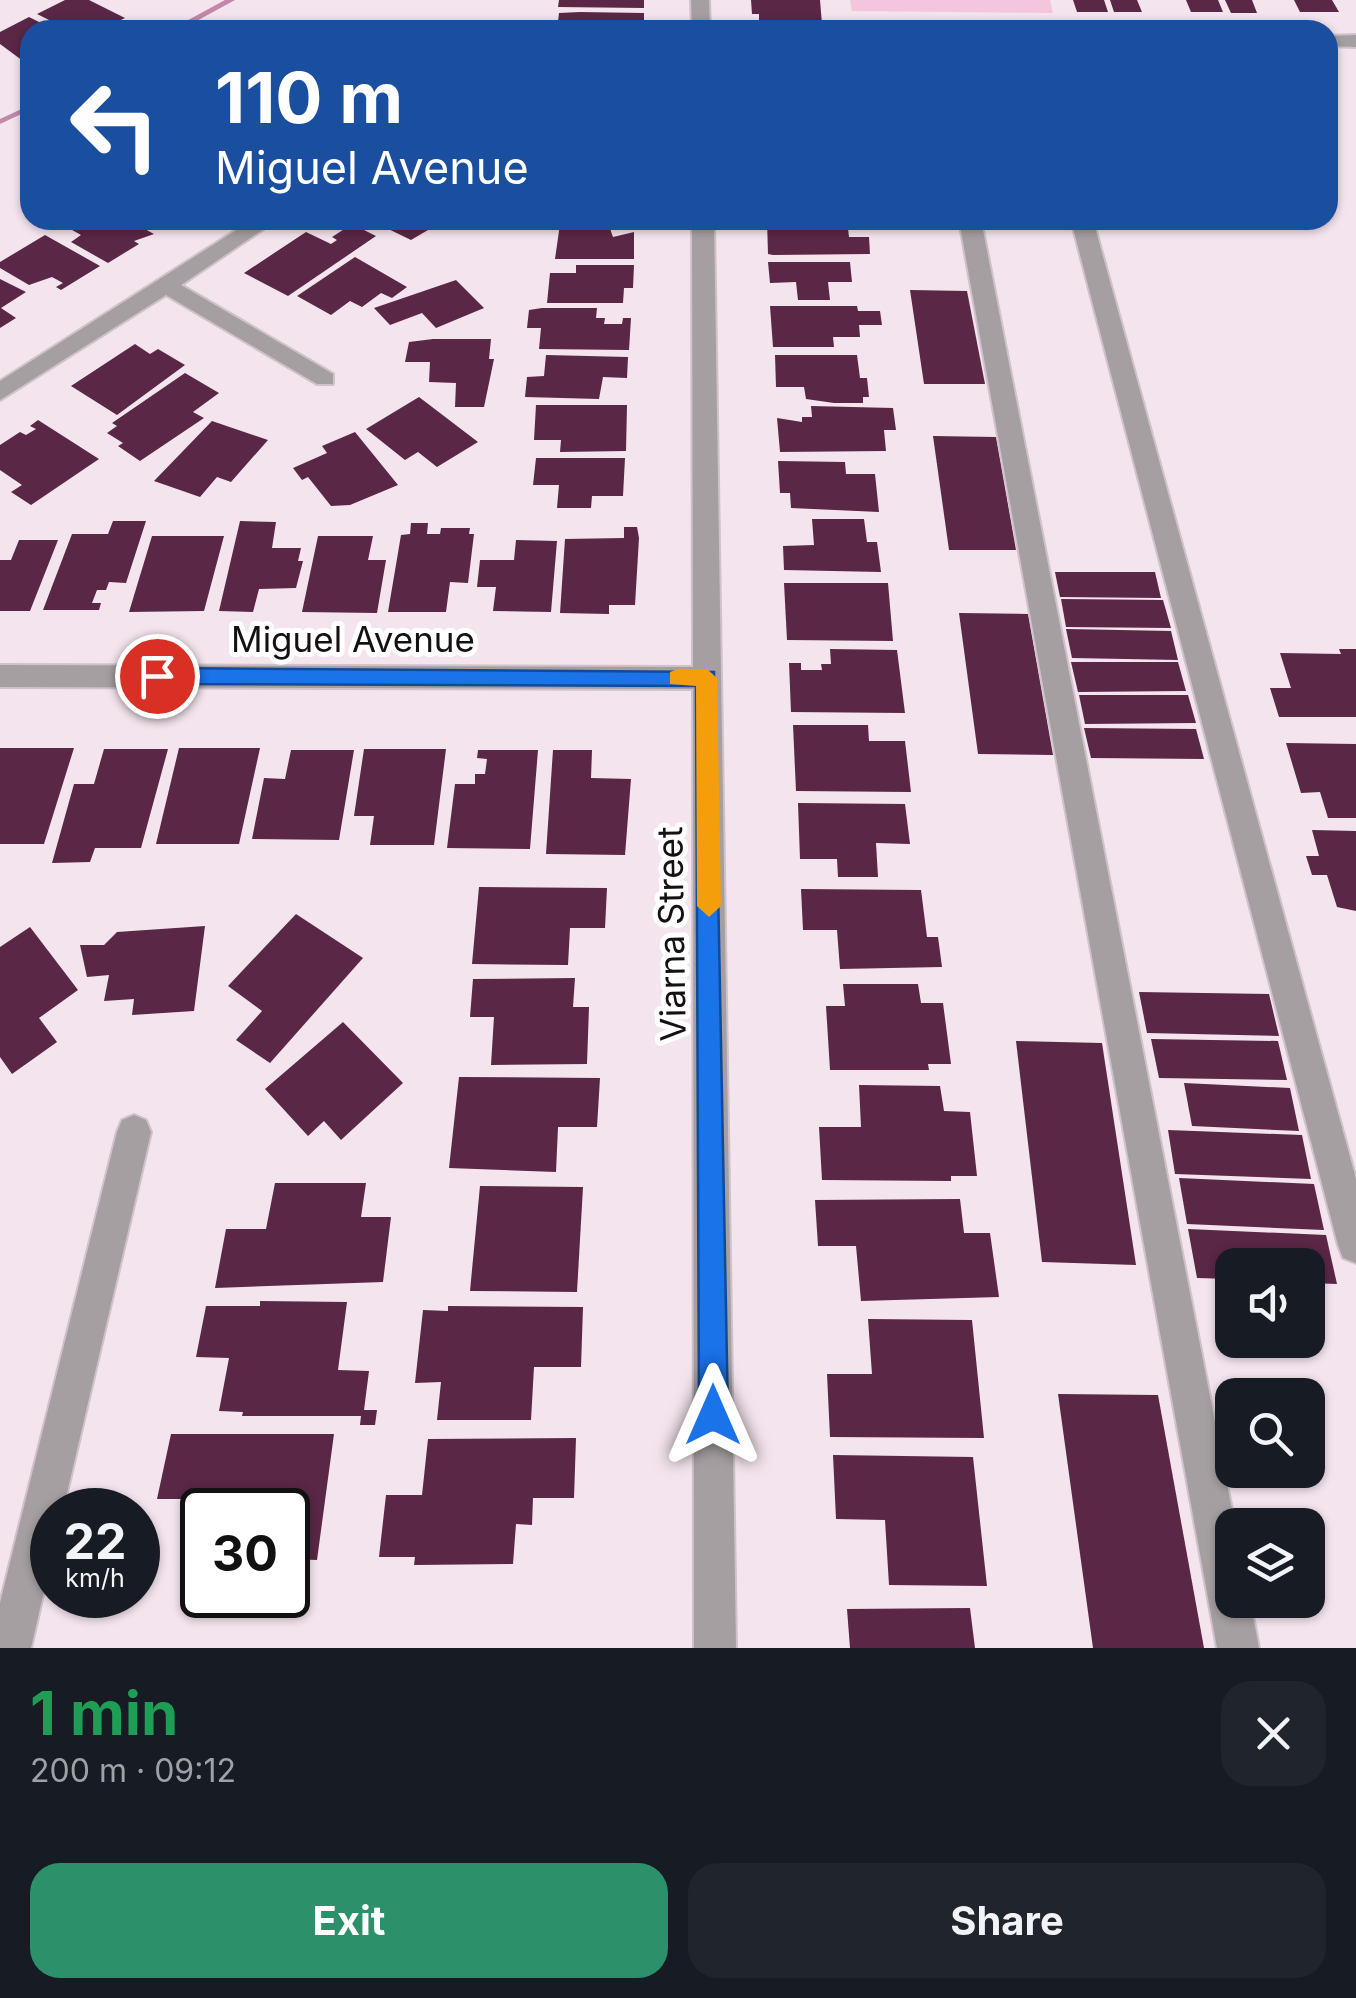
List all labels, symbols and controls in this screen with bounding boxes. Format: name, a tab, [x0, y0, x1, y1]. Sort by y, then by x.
text: 110 m	[215, 55, 403, 140]
icon: left	[50, 60, 180, 190]
text: Miguel Avenue	[215, 140, 529, 195]
street label: Miguel Avenue	[231, 618, 475, 660]
pin	[115, 634, 200, 719]
icon: arrive	[130, 649, 185, 704]
street label: Viarna Street	[648, 826, 694, 1042]
map controls	[1215, 1248, 1325, 1618]
button: sound	[1215, 1248, 1325, 1358]
position arrow	[661, 1363, 765, 1467]
button: search	[1215, 1378, 1325, 1488]
speed limit sign: 30	[180, 1488, 310, 1618]
button: layers	[1215, 1508, 1325, 1618]
text: 22	[64, 1511, 127, 1571]
text: km/h	[65, 1563, 125, 1593]
text: 1 min	[30, 1677, 178, 1749]
button: close	[1221, 1681, 1326, 1786]
text: 200 m · 09:12	[30, 1751, 236, 1790]
button: Exit	[30, 1863, 668, 1978]
button: Share	[688, 1863, 1326, 1978]

